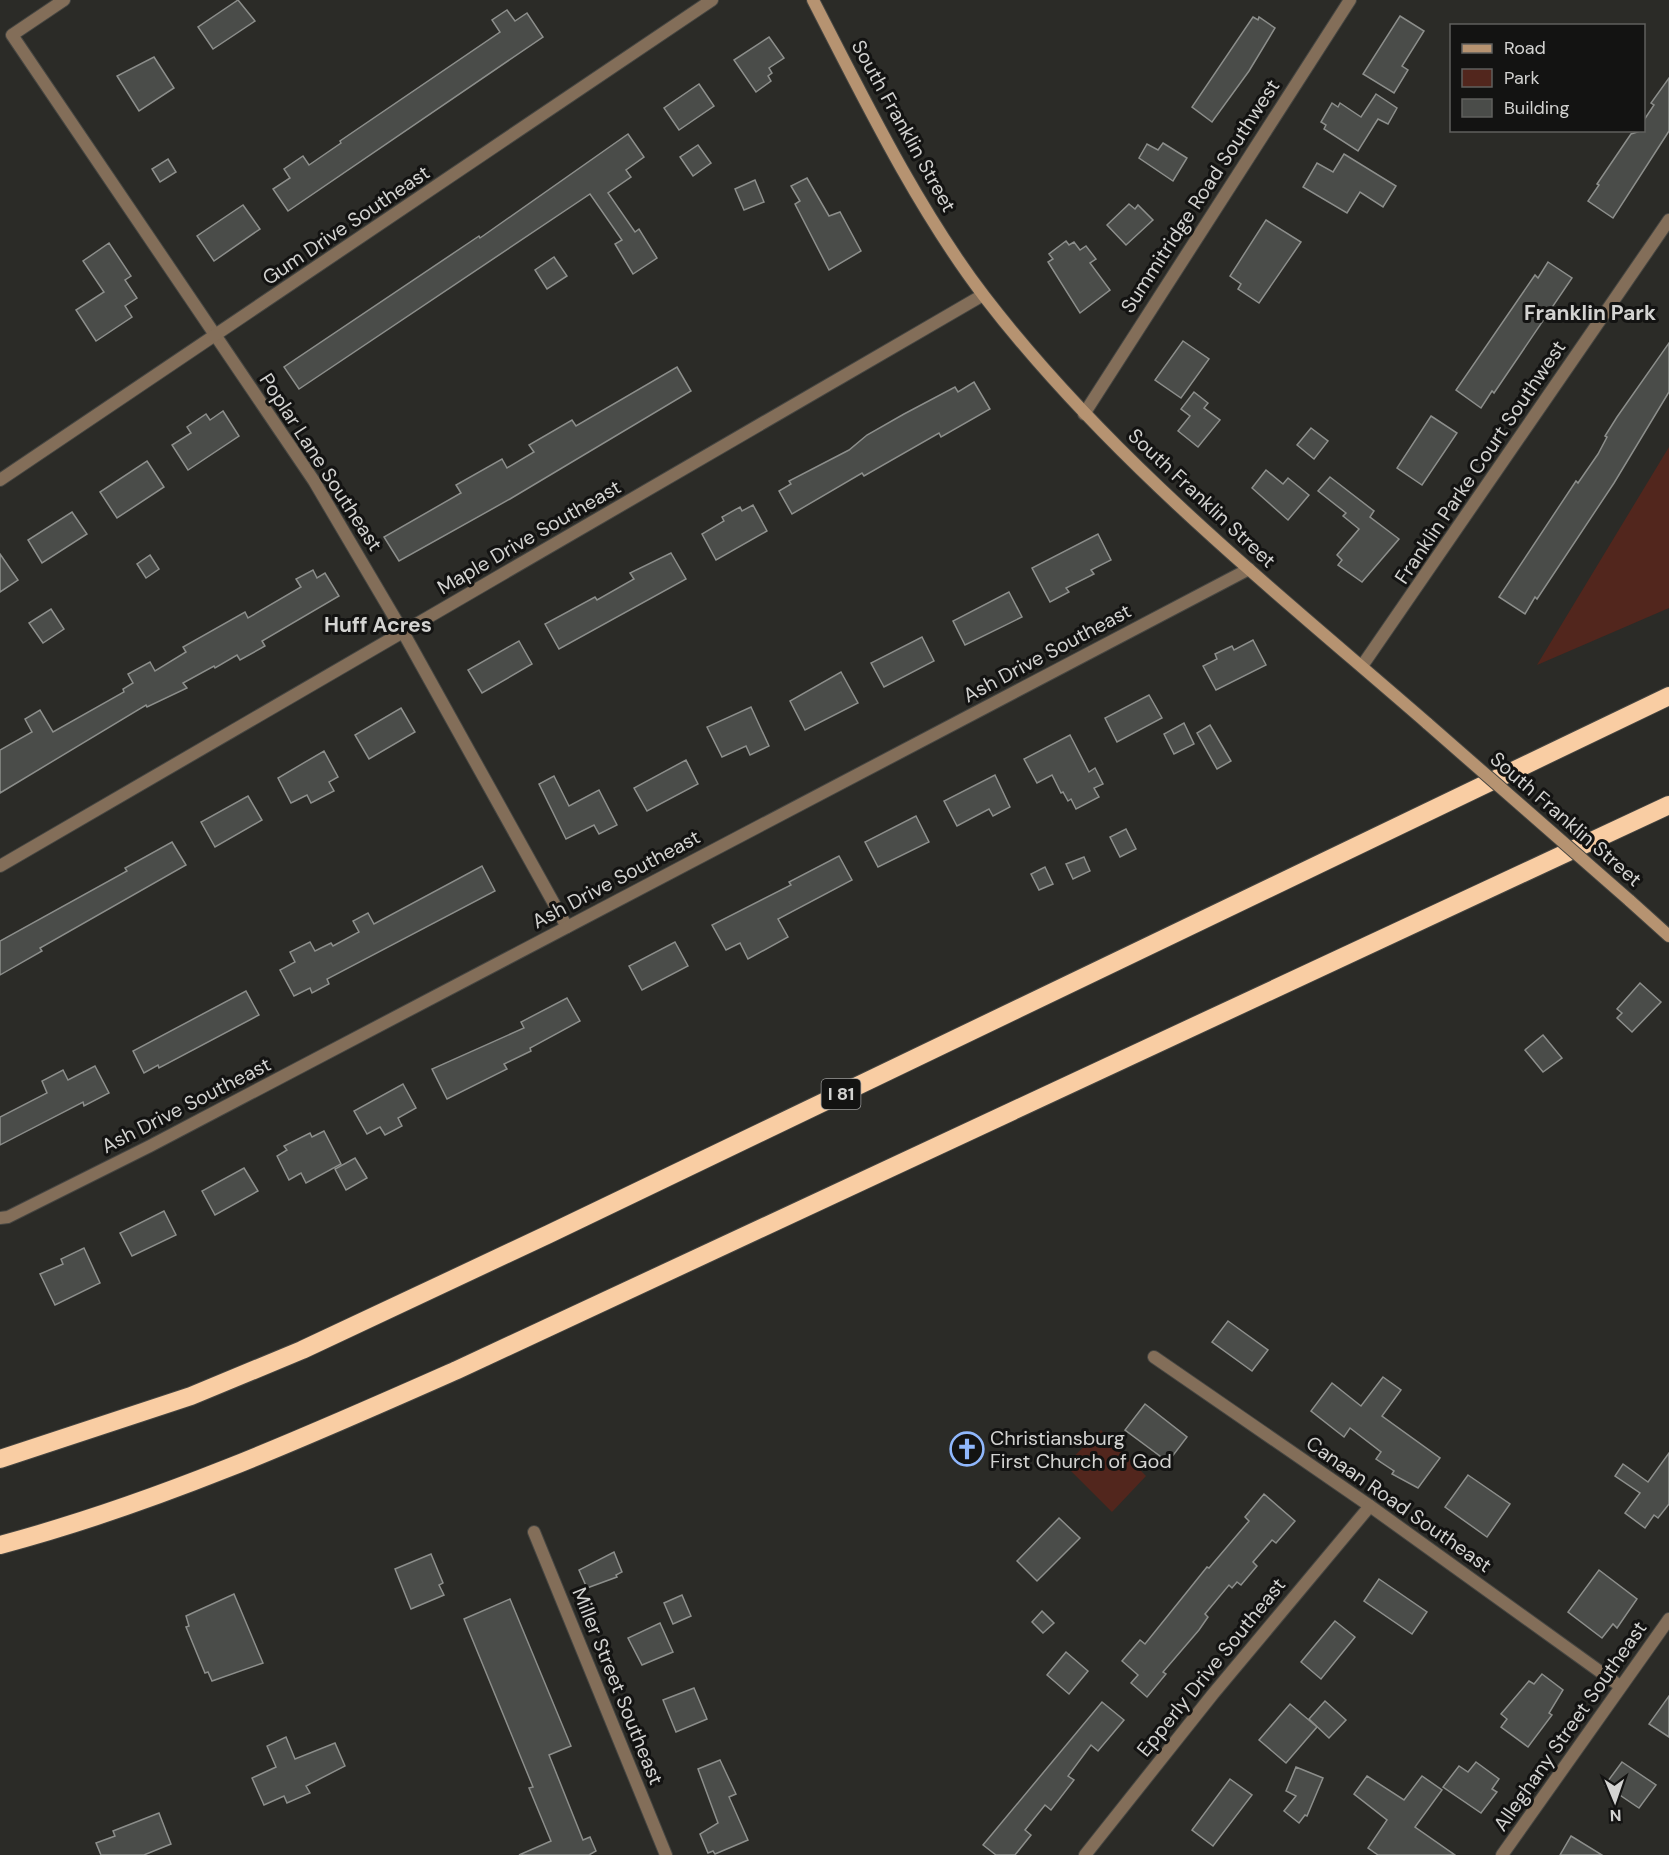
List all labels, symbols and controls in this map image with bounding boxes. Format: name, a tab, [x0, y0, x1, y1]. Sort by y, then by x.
legend	[1450, 24, 1645, 132]
street label: South Franklin Street	[846, 35, 962, 217]
text: Road	[1504, 36, 1546, 60]
text: Park	[1504, 66, 1540, 90]
street label: Summitridge Road Southwest	[1115, 74, 1285, 318]
text: Building	[1504, 96, 1569, 120]
street label: Gum Drive Southeast	[257, 159, 435, 291]
district label: Franklin Park	[1524, 299, 1656, 327]
street label: Franklin Parke Court Southwest	[1389, 335, 1571, 589]
street label: Poplar Lane Southeast	[254, 368, 388, 556]
street label: South Franklin Street	[1123, 423, 1282, 573]
street label: Maple Drive Southeast	[432, 474, 626, 600]
street label: Ash Drive Southeast	[958, 598, 1136, 708]
district label: Huff Acres	[324, 611, 432, 639]
street label: South Franklin Street	[1485, 746, 1647, 892]
street label: Ash Drive Southeast	[527, 824, 705, 934]
street label: Ash Drive Southeast	[97, 1051, 275, 1159]
road number: I 81	[822, 1079, 860, 1109]
place label: Christiansburg First Church of God	[990, 1425, 1172, 1474]
street label: Canaan Road Southeast	[1301, 1430, 1497, 1578]
church icon: Christiansburg First Church of God	[949, 1431, 985, 1467]
street label: Epperly Drive Southeast	[1131, 1572, 1291, 1762]
street label: Miller Street Southeast	[567, 1584, 670, 1789]
street label: Alleghany Street Southeast	[1487, 1616, 1653, 1836]
north arrow	[1585, 1771, 1645, 1831]
text: N	[1609, 1805, 1622, 1826]

